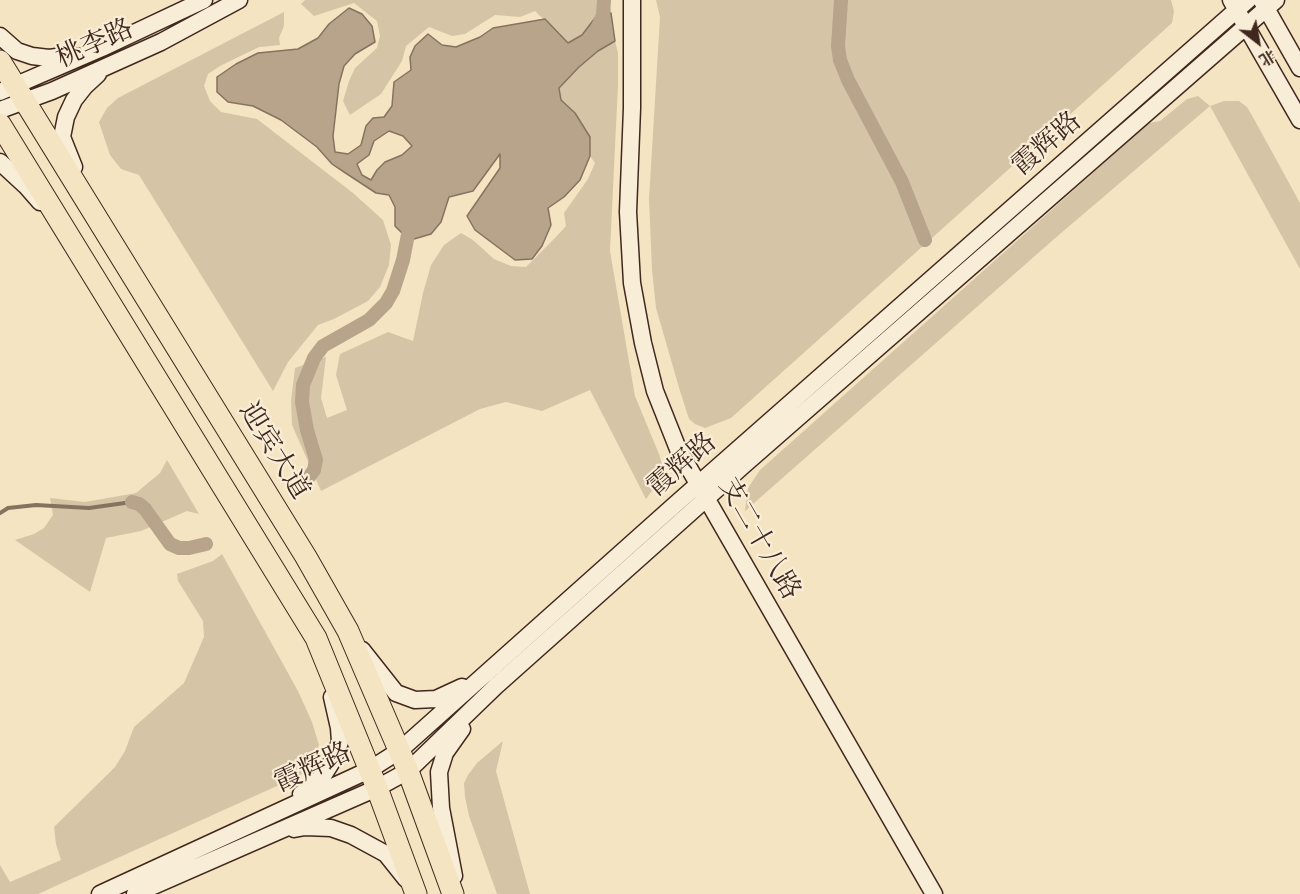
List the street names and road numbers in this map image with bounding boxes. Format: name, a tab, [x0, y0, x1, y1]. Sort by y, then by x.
street label: 桃李路	[51, 13, 139, 75]
street label: 霞辉路	[1006, 105, 1088, 183]
street label: 迎宾大道	[232, 397, 316, 505]
street label: 霞辉路	[641, 426, 723, 504]
street label: 支二十八路	[711, 472, 807, 606]
street label: 霞辉路	[269, 736, 357, 800]

